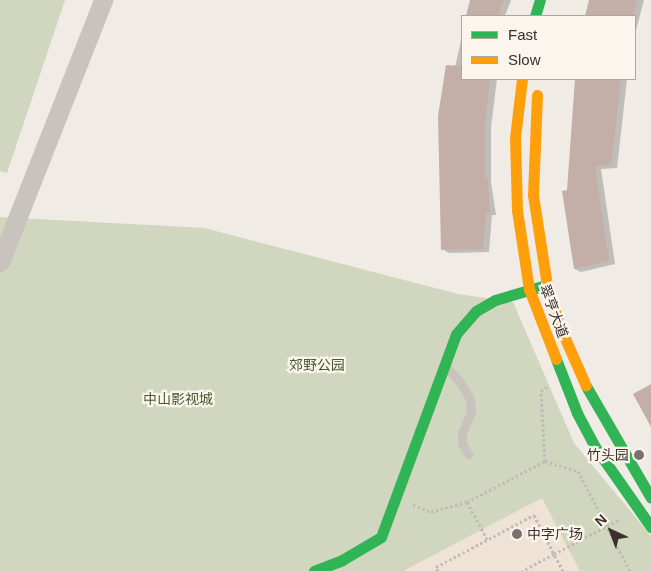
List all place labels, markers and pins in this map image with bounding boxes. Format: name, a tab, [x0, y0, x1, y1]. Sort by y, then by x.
place label: 竹头园	[587, 447, 629, 463]
marker: 竹头园	[633, 449, 645, 461]
place label: 中字广场	[527, 526, 583, 542]
marker: 中字广场	[511, 528, 523, 540]

